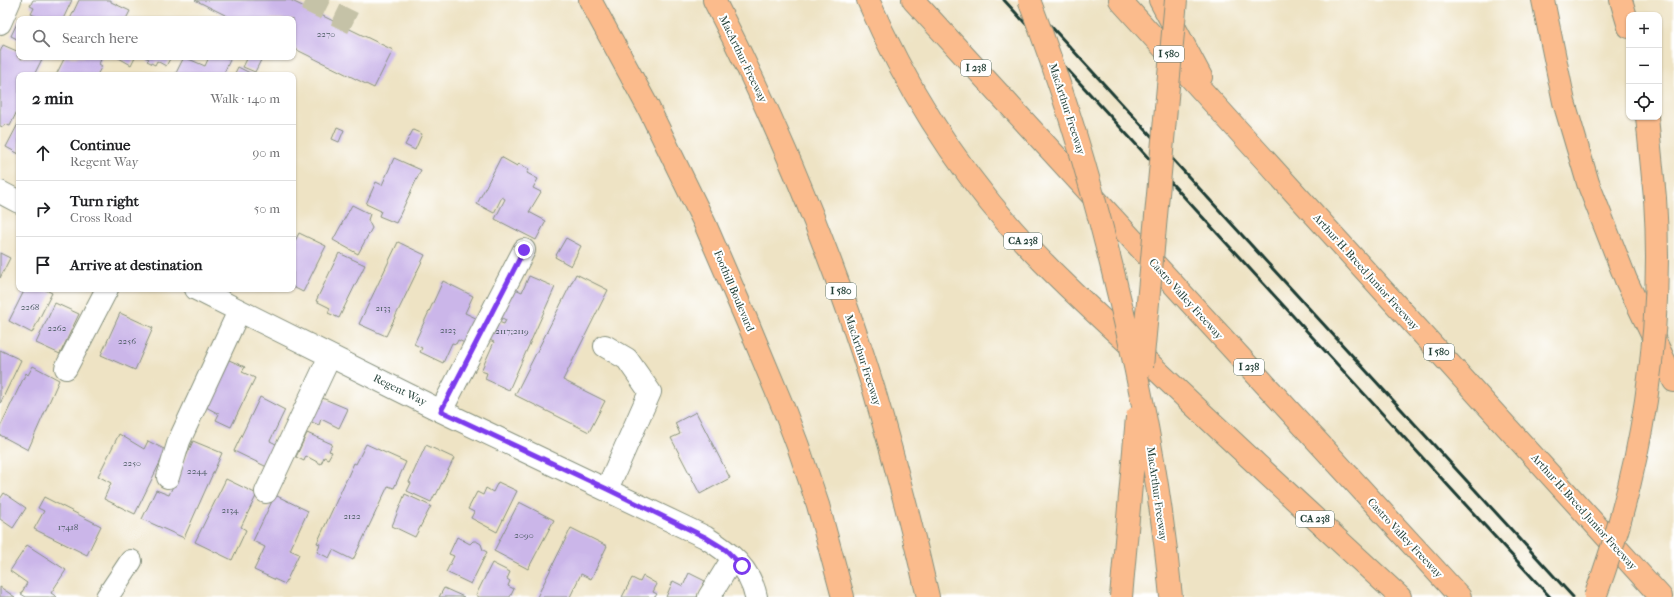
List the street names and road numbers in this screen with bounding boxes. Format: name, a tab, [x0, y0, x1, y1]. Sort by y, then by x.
street label: MacArthur Freeway	[716, 13, 770, 106]
road number: I 580	[1154, 46, 1184, 62]
road number: I 238	[961, 60, 991, 76]
street label: MacArthur Freeway	[1046, 62, 1088, 157]
street label: Arthur H. Breed Junior Freeway	[1310, 211, 1422, 334]
road number: CA 238	[1004, 233, 1042, 249]
street label: Foothill Boulevard	[711, 248, 757, 334]
street label: Castro Valley Freeway	[1146, 256, 1226, 343]
road number: I 580	[826, 283, 856, 299]
street label: MacArthur Freeway	[842, 313, 884, 408]
road number: I 580	[1424, 344, 1454, 360]
road number: I 238	[1234, 359, 1264, 375]
street label: Regent Way	[371, 371, 430, 409]
street label: MacArthur Freeway	[1144, 446, 1170, 543]
street label: Arthur H. Breed Junior Freeway	[1528, 451, 1640, 574]
street label: Castro Valley Freeway	[1365, 495, 1446, 581]
road number: CA 238	[1296, 511, 1334, 527]

